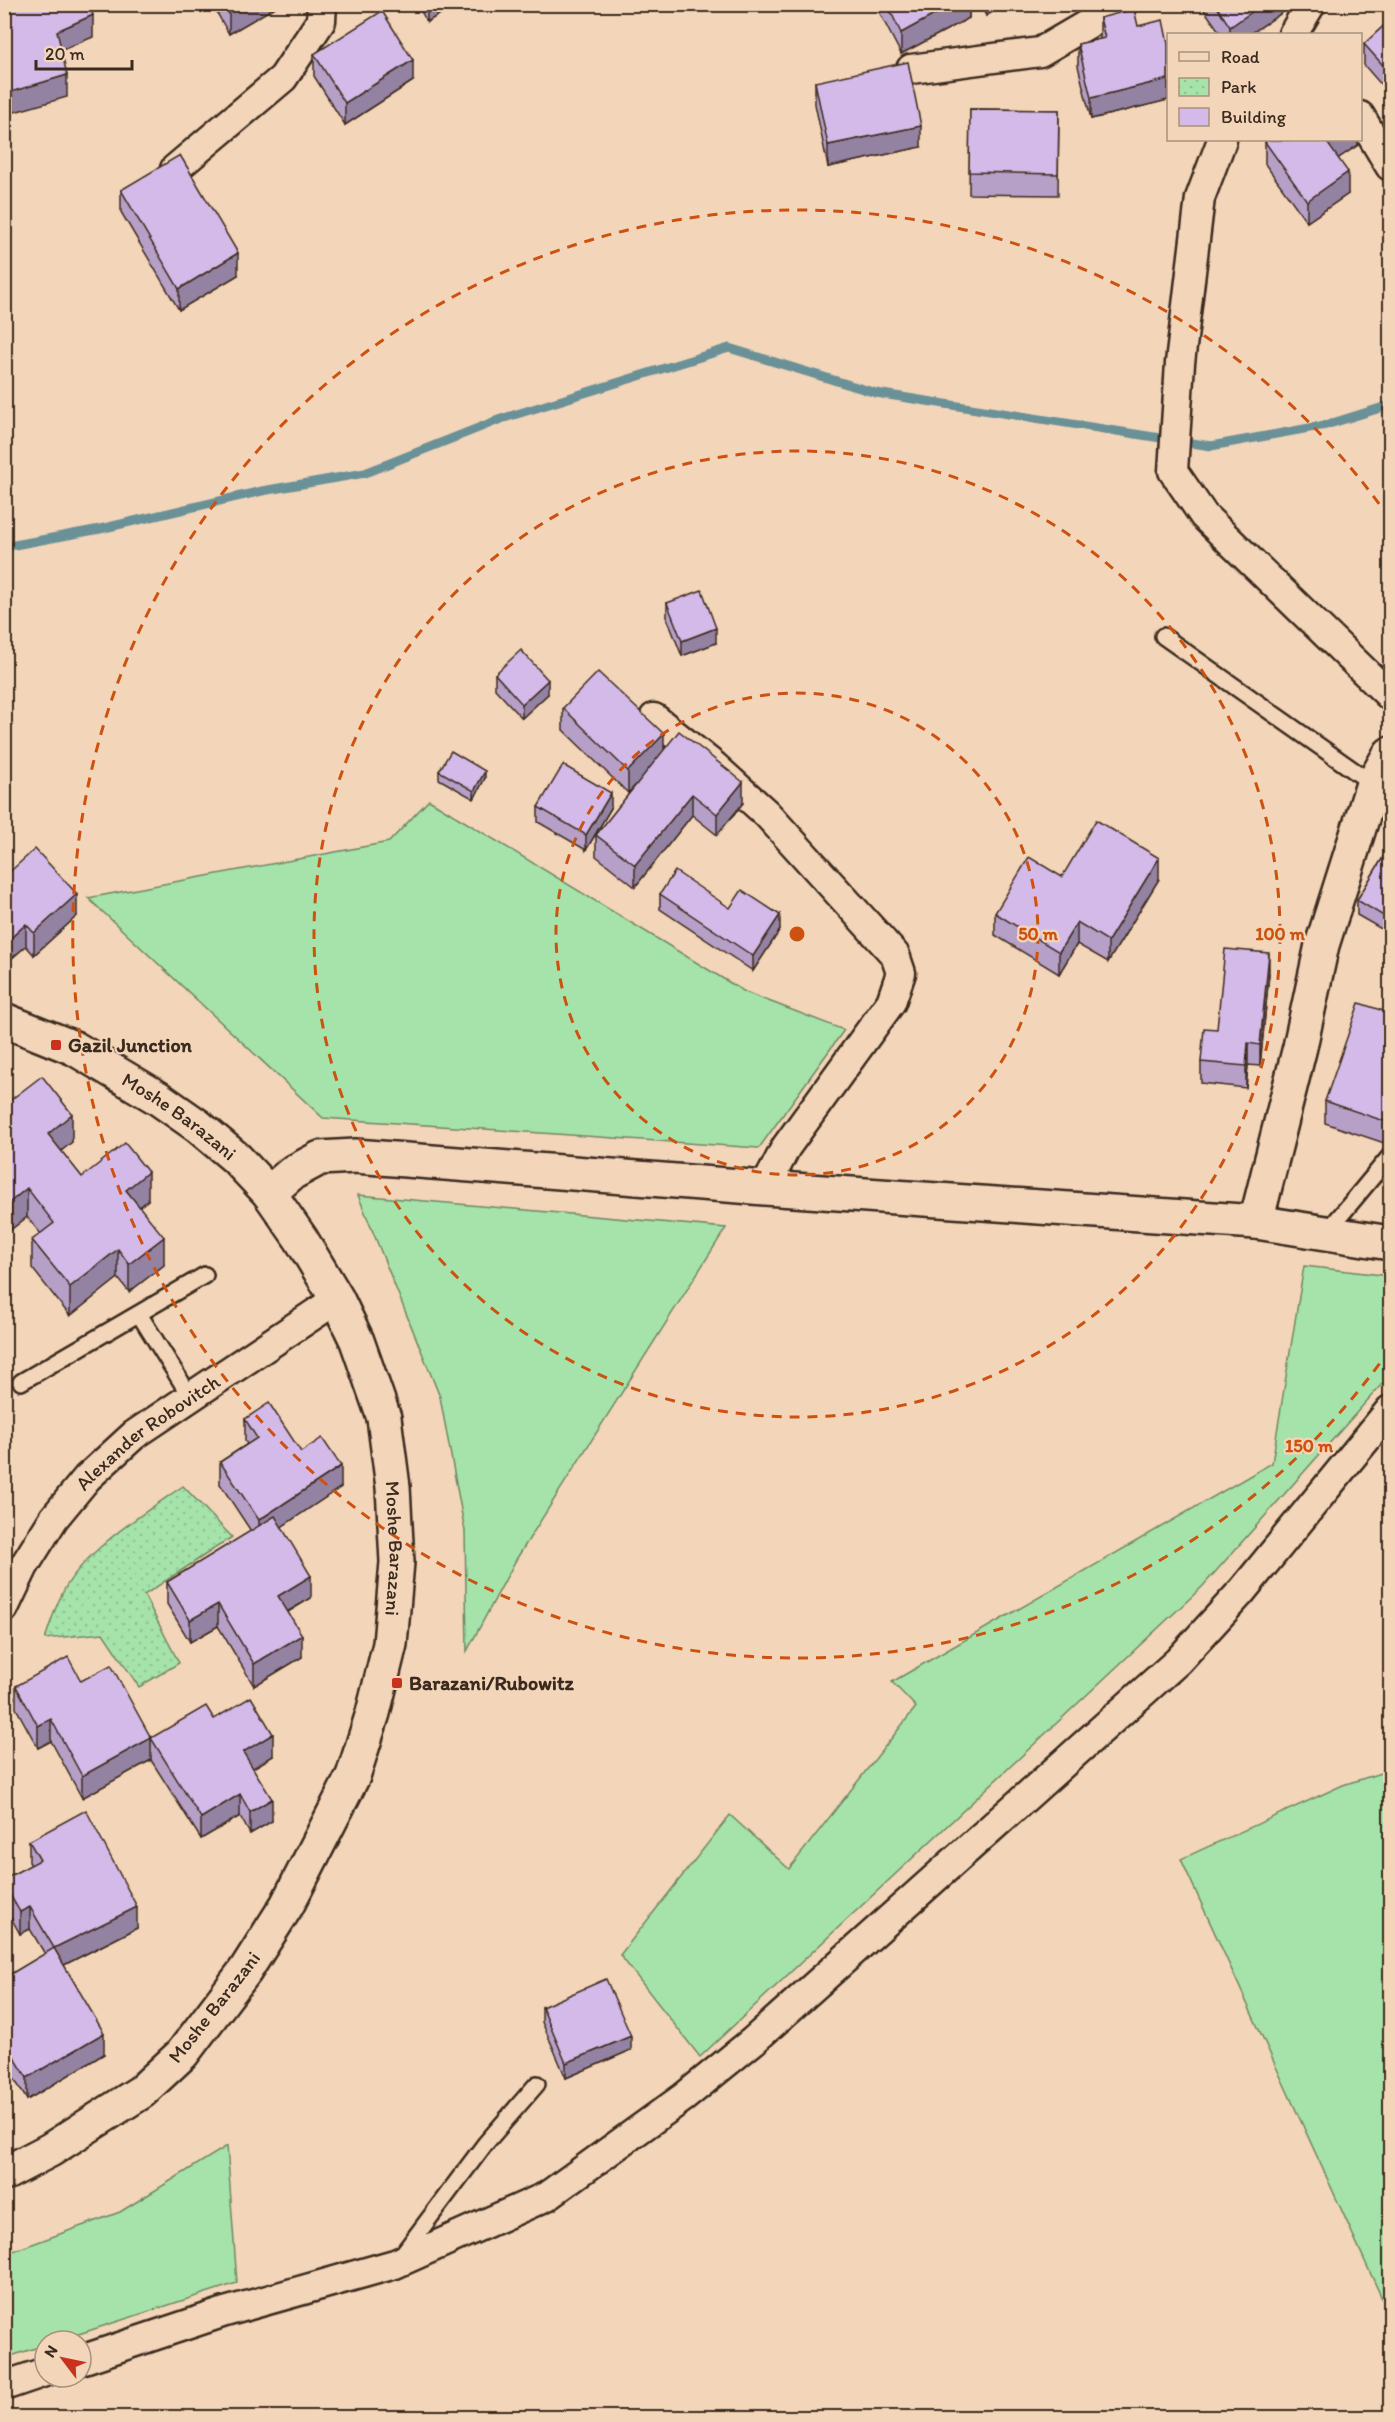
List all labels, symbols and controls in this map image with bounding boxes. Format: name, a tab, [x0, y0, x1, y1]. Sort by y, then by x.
scale bar	[36, 33, 132, 71]
legend	[1167, 33, 1362, 141]
text: 20 m	[45, 43, 85, 65]
text: Road	[1221, 46, 1260, 68]
text: Park	[1221, 76, 1256, 98]
text: Building	[1221, 106, 1287, 128]
text: 50 m	[1018, 923, 1059, 945]
text: 100 m	[1255, 923, 1306, 945]
centre of rings	[787, 924, 807, 944]
place label: Gazil Junction	[68, 1033, 193, 1057]
marker: Gazil Junction	[49, 1038, 63, 1052]
street label: Moshe Barazani	[118, 1067, 241, 1165]
street label: Alexander Robovitch	[70, 1369, 224, 1495]
text: 150 m	[1285, 1435, 1334, 1457]
street label: Moshe Barazani	[380, 1480, 409, 1617]
place label: Barazani/Rubowitz	[409, 1671, 574, 1695]
marker: Barazani/Rubowitz	[390, 1676, 404, 1690]
street label: Moshe Barazani	[163, 1946, 265, 2068]
north arrow	[33, 2329, 93, 2389]
text: N	[40, 2342, 62, 2361]

